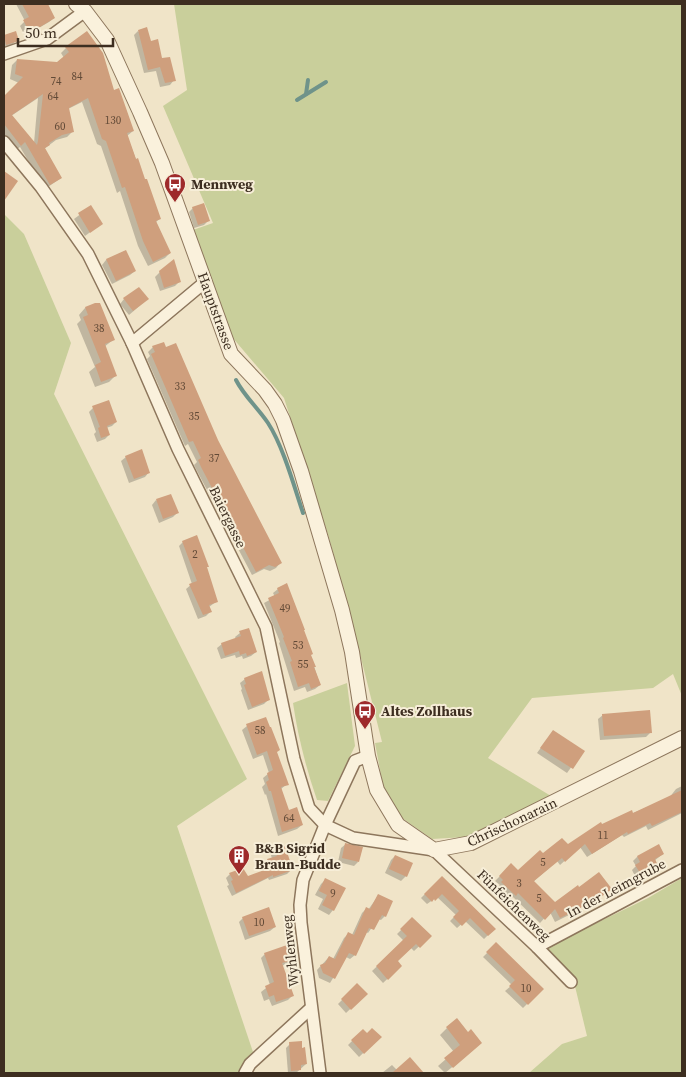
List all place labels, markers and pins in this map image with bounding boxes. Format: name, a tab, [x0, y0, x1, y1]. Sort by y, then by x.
bus stop icon: Mennweg	[163, 172, 187, 203]
place label: Mennweg	[191, 174, 253, 194]
bus stop icon: Altes Zollhaus	[353, 699, 377, 730]
place label: Altes Zollhaus	[381, 701, 473, 721]
place label: B&B Sigrid Braun-Budde	[255, 838, 341, 874]
building icon: B&B Sigrid Braun-Budde	[227, 844, 251, 875]

